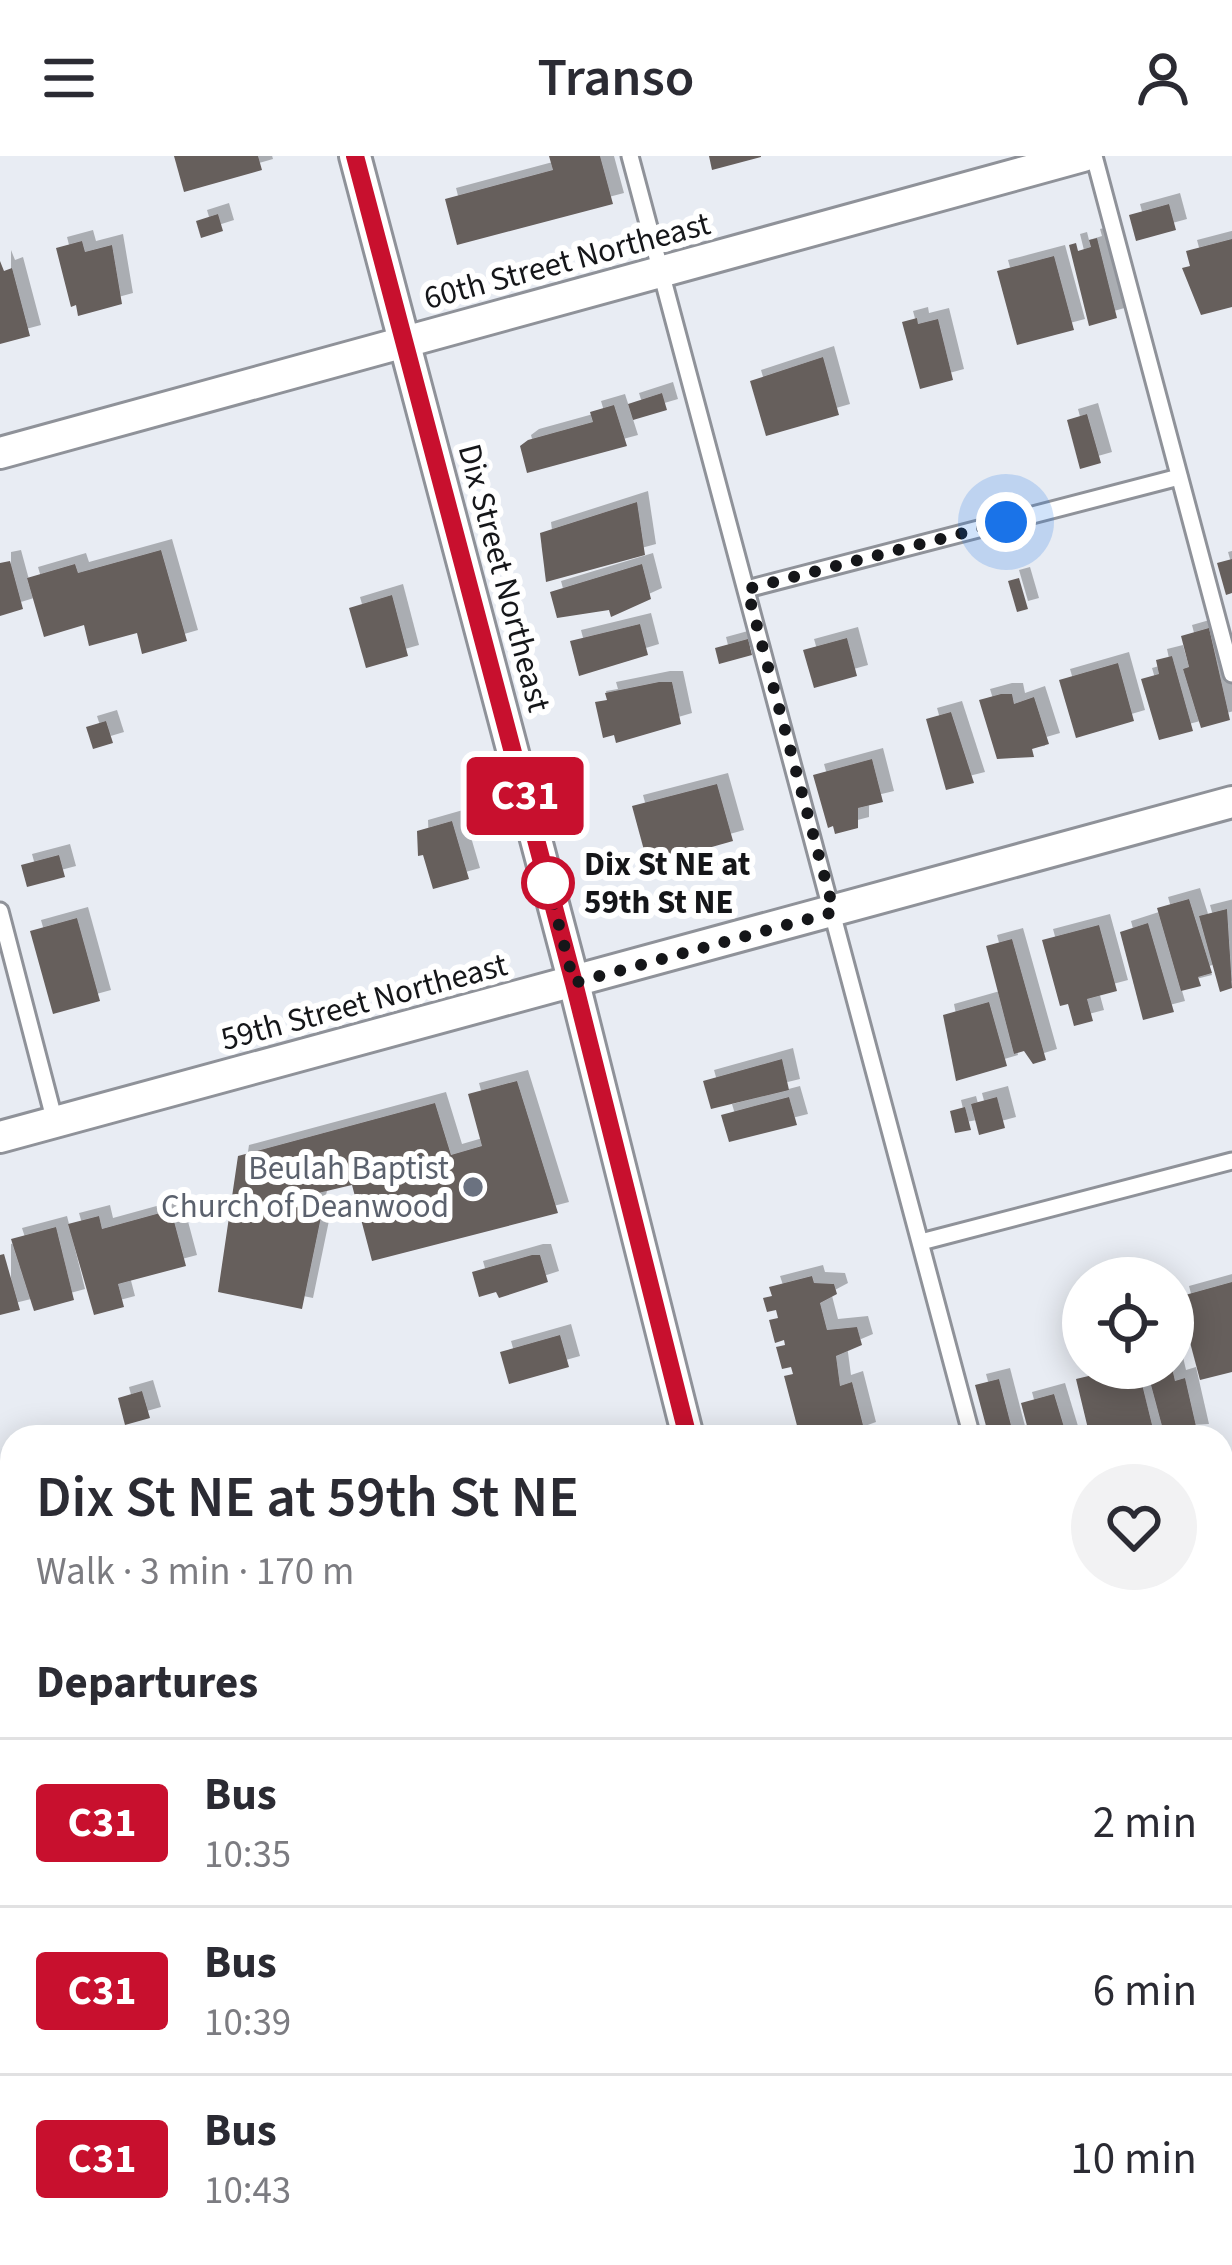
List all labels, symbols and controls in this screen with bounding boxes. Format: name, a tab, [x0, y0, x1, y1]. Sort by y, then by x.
text: Transo	[538, 40, 694, 117]
icon: menu	[36, 45, 102, 111]
icon: person	[1130, 45, 1196, 111]
street label: 60th Street Northeast	[419, 200, 715, 322]
street label: Dix Street Northeast	[446, 439, 562, 717]
your location	[976, 492, 1036, 552]
line badge: C31	[456, 757, 594, 835]
text: C31	[491, 766, 559, 826]
place label: Dix St NE at 59th St NE	[584, 841, 751, 926]
marker: Dix St NE at 59th St NE	[523, 858, 573, 908]
street label: 59th Street Northeast	[216, 941, 512, 1063]
place label: Beulah Baptist Church of Deanwood	[161, 1145, 449, 1230]
marker: Beulah Baptist Church of Deanwood	[460, 1174, 486, 1200]
map controls	[1062, 1257, 1194, 1389]
button: locate	[1062, 1257, 1194, 1389]
text: Dix St NE at 59th St NE	[36, 1458, 579, 1539]
button: heart	[1071, 1464, 1197, 1590]
text: Walk · 3 min · 170 m	[36, 1544, 354, 1600]
text: Departures	[36, 1651, 258, 1715]
text: Bus	[204, 1763, 277, 1827]
text: 2 min	[1093, 1791, 1197, 1855]
text: C31	[68, 1793, 136, 1853]
text: 10:35	[204, 1827, 291, 1883]
text: Bus	[204, 1931, 277, 1995]
text: 6 min	[1093, 1959, 1197, 2023]
text: C31	[68, 1961, 136, 2021]
text: 10:39	[204, 1995, 291, 2051]
text: Bus	[204, 2099, 277, 2163]
text: 10 min	[1070, 2127, 1197, 2191]
text: C31	[68, 2129, 136, 2189]
text: 10:43	[204, 2163, 291, 2219]

